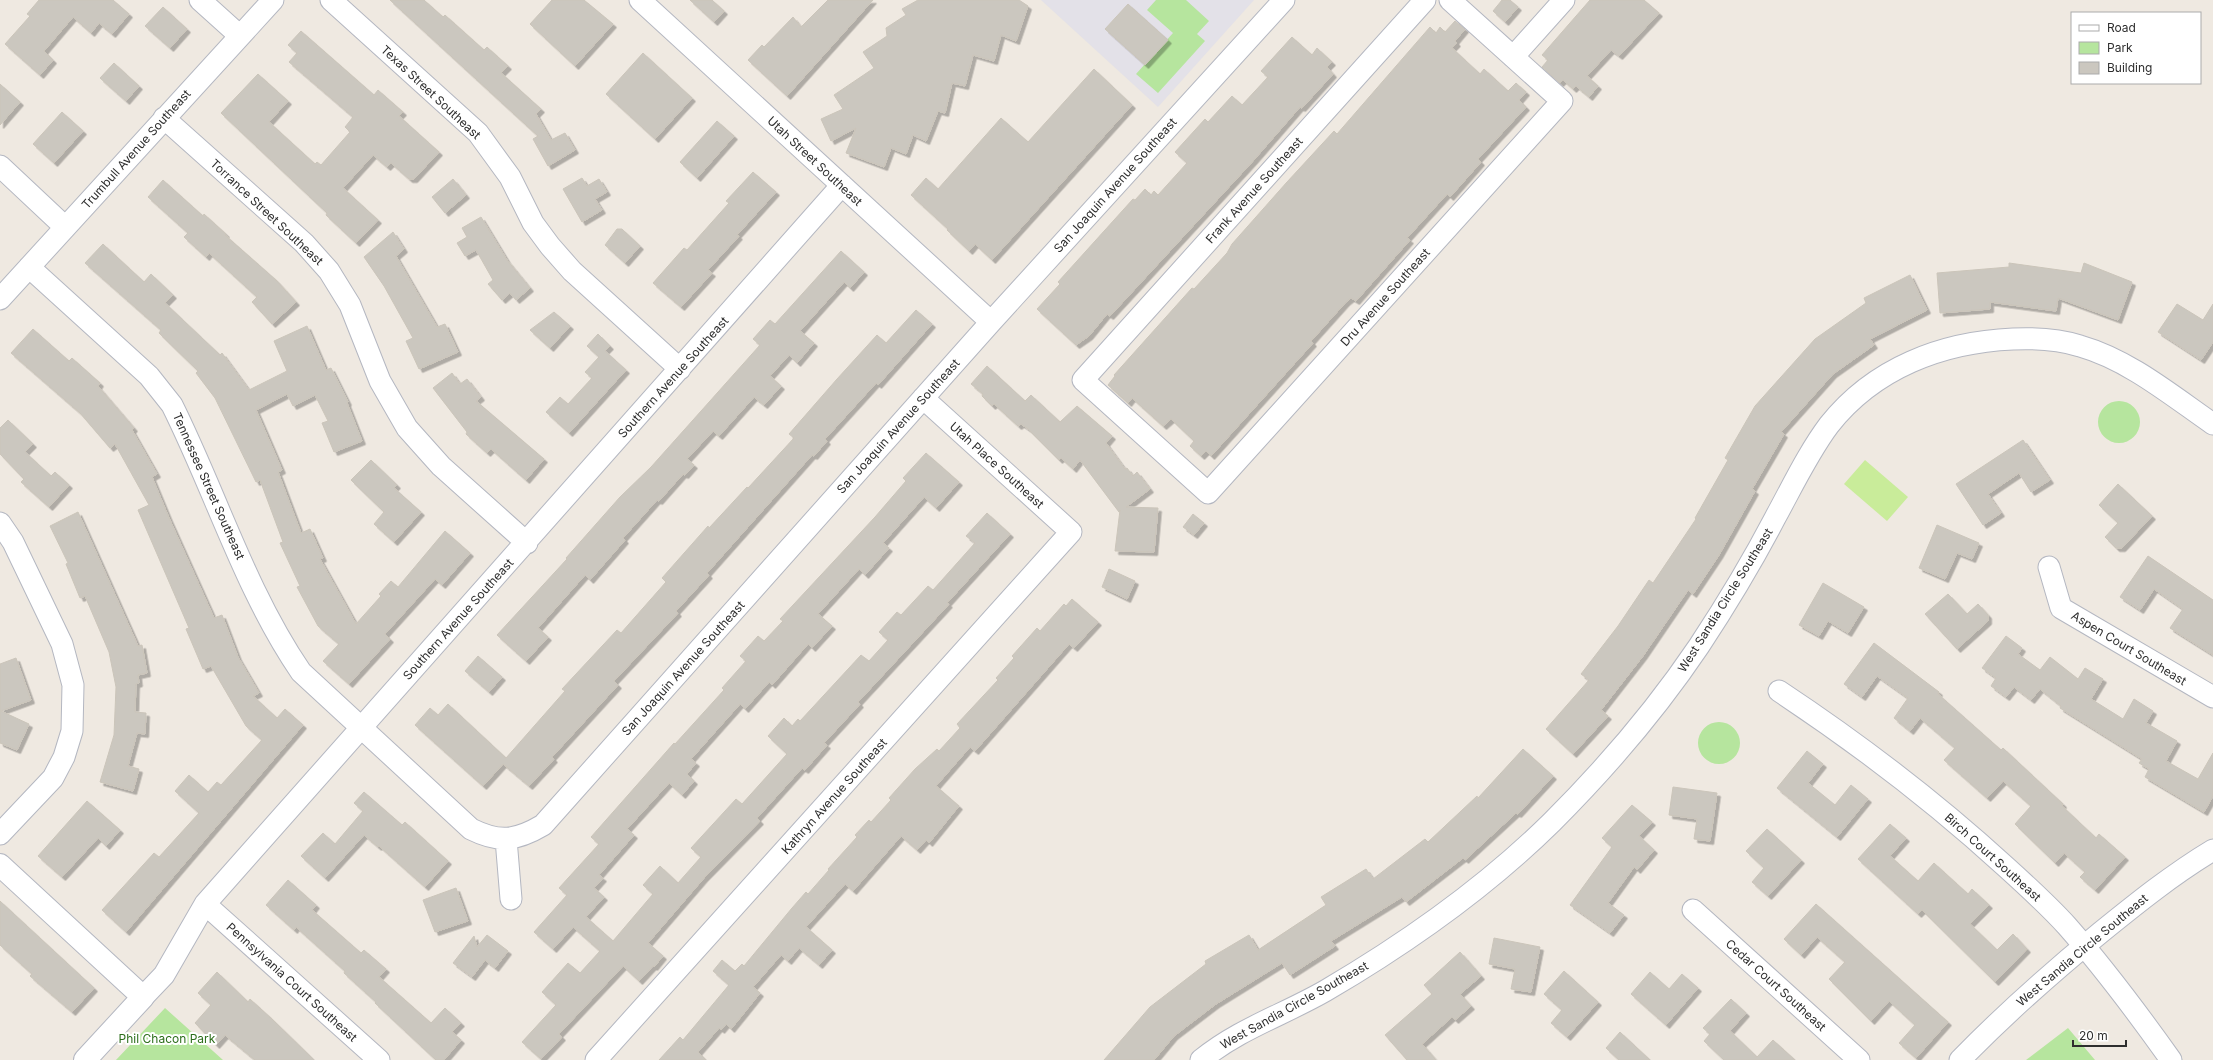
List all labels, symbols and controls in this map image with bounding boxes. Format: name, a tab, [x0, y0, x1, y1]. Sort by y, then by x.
legend	[2071, 12, 2201, 84]
text: Road	[2107, 20, 2136, 35]
text: Park	[2107, 40, 2133, 55]
street label: Texas Street Southeast	[378, 42, 484, 142]
text: Building	[2107, 60, 2152, 75]
street label: Trumbull Avenue Southeast	[78, 86, 194, 212]
street label: Utah Street Southeast	[764, 113, 866, 209]
street label: San Joaquin Avenue Southeast	[1050, 114, 1180, 256]
street label: Frank Avenue Southeast	[1202, 134, 1306, 246]
street label: Torrance Street Southeast	[208, 156, 327, 268]
street label: Dru Avenue Southeast	[1337, 245, 1433, 349]
street label: Southern Avenue Southeast	[615, 313, 731, 441]
street label: San Joaquin Avenue Southeast	[833, 355, 963, 497]
street label: Tennessee Street Southeast	[170, 410, 248, 562]
street label: Utah Place Southeast	[947, 419, 1047, 511]
street label: West Sandia Circle Southeast	[1674, 525, 1776, 675]
street label: Southern Avenue Southeast	[400, 555, 516, 683]
street label: San Joaquin Avenue Southeast	[618, 597, 748, 739]
street label: Aspen Court Southeast	[2069, 608, 2189, 688]
street label: Kathryn Avenue Southeast	[778, 735, 890, 857]
street label: Birch Court Southeast	[1942, 810, 2044, 904]
street label: West Sandia Circle Southeast	[2013, 891, 2151, 1009]
street label: Pennsylvania Court Southeast	[224, 919, 360, 1045]
street label: Cedar Court Southeast	[1723, 936, 1829, 1034]
street label: West Sandia Circle Southeast	[1217, 958, 1371, 1052]
scale bar	[2073, 1022, 2126, 1048]
text: 20 m	[2079, 1028, 2108, 1043]
park label: Phil Chacon Park	[119, 1031, 216, 1046]

